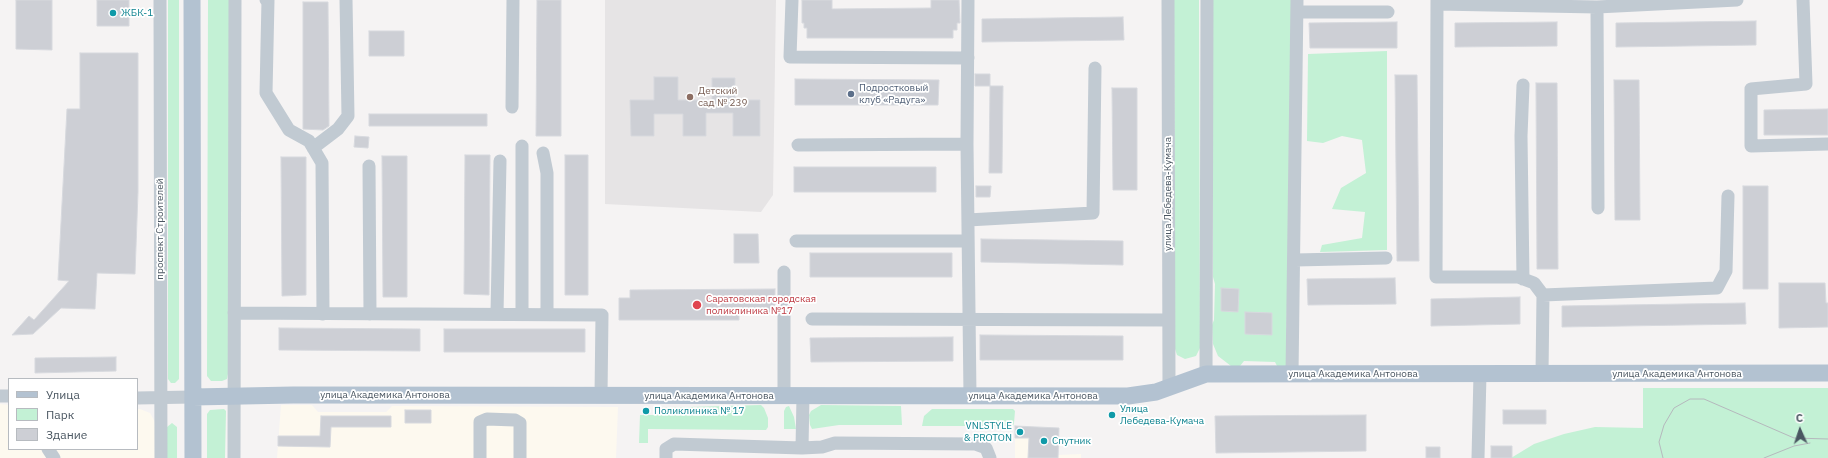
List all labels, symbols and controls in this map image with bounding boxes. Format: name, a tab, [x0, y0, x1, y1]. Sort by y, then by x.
place label: ЖБК-1	[121, 7, 153, 19]
marker: ЖБК-1	[108, 8, 118, 18]
place label: Подростковый клуб «Радуга»	[859, 82, 928, 106]
place label: Детский сад № 239	[698, 85, 748, 108]
marker: Подростковый клуб «Радуга»	[846, 89, 856, 99]
marker: Детский сад № 239	[685, 92, 695, 102]
street label: улица Лебедева-Кумача	[1162, 137, 1174, 251]
street label: проспект Строителей	[154, 178, 166, 280]
place label: Саратовская городская поликлиника №17	[706, 293, 816, 316]
marker: Саратовская городская поликлиника №17	[691, 299, 703, 311]
street label: улица Академика Антонова	[1288, 368, 1418, 380]
street label: улица Академика Антонова	[1612, 368, 1742, 380]
legend	[8, 378, 138, 450]
text: Улица	[46, 387, 80, 402]
street label: улица Академика Антонова	[320, 389, 450, 401]
street label: улица Академика Антонова	[644, 390, 774, 402]
street label: улица Академика Антонова	[968, 390, 1098, 402]
place label: Улица Лебедева-Кумача	[1120, 403, 1204, 426]
place label: Поликлиника № 17	[654, 405, 745, 417]
marker: Поликлиника № 17	[641, 406, 651, 416]
text: Парк	[46, 407, 74, 422]
marker: Улица Лебедева-Кумача	[1107, 410, 1117, 420]
north arrow	[1780, 410, 1820, 450]
text: С	[1795, 411, 1803, 425]
place label: VNLSTYLE & PROTON	[964, 420, 1012, 444]
text: Здание	[46, 427, 87, 442]
marker: VNLSTYLE & PROTON	[1015, 427, 1025, 437]
place label: Спутник	[1052, 435, 1091, 447]
marker: Спутник	[1039, 436, 1049, 446]

